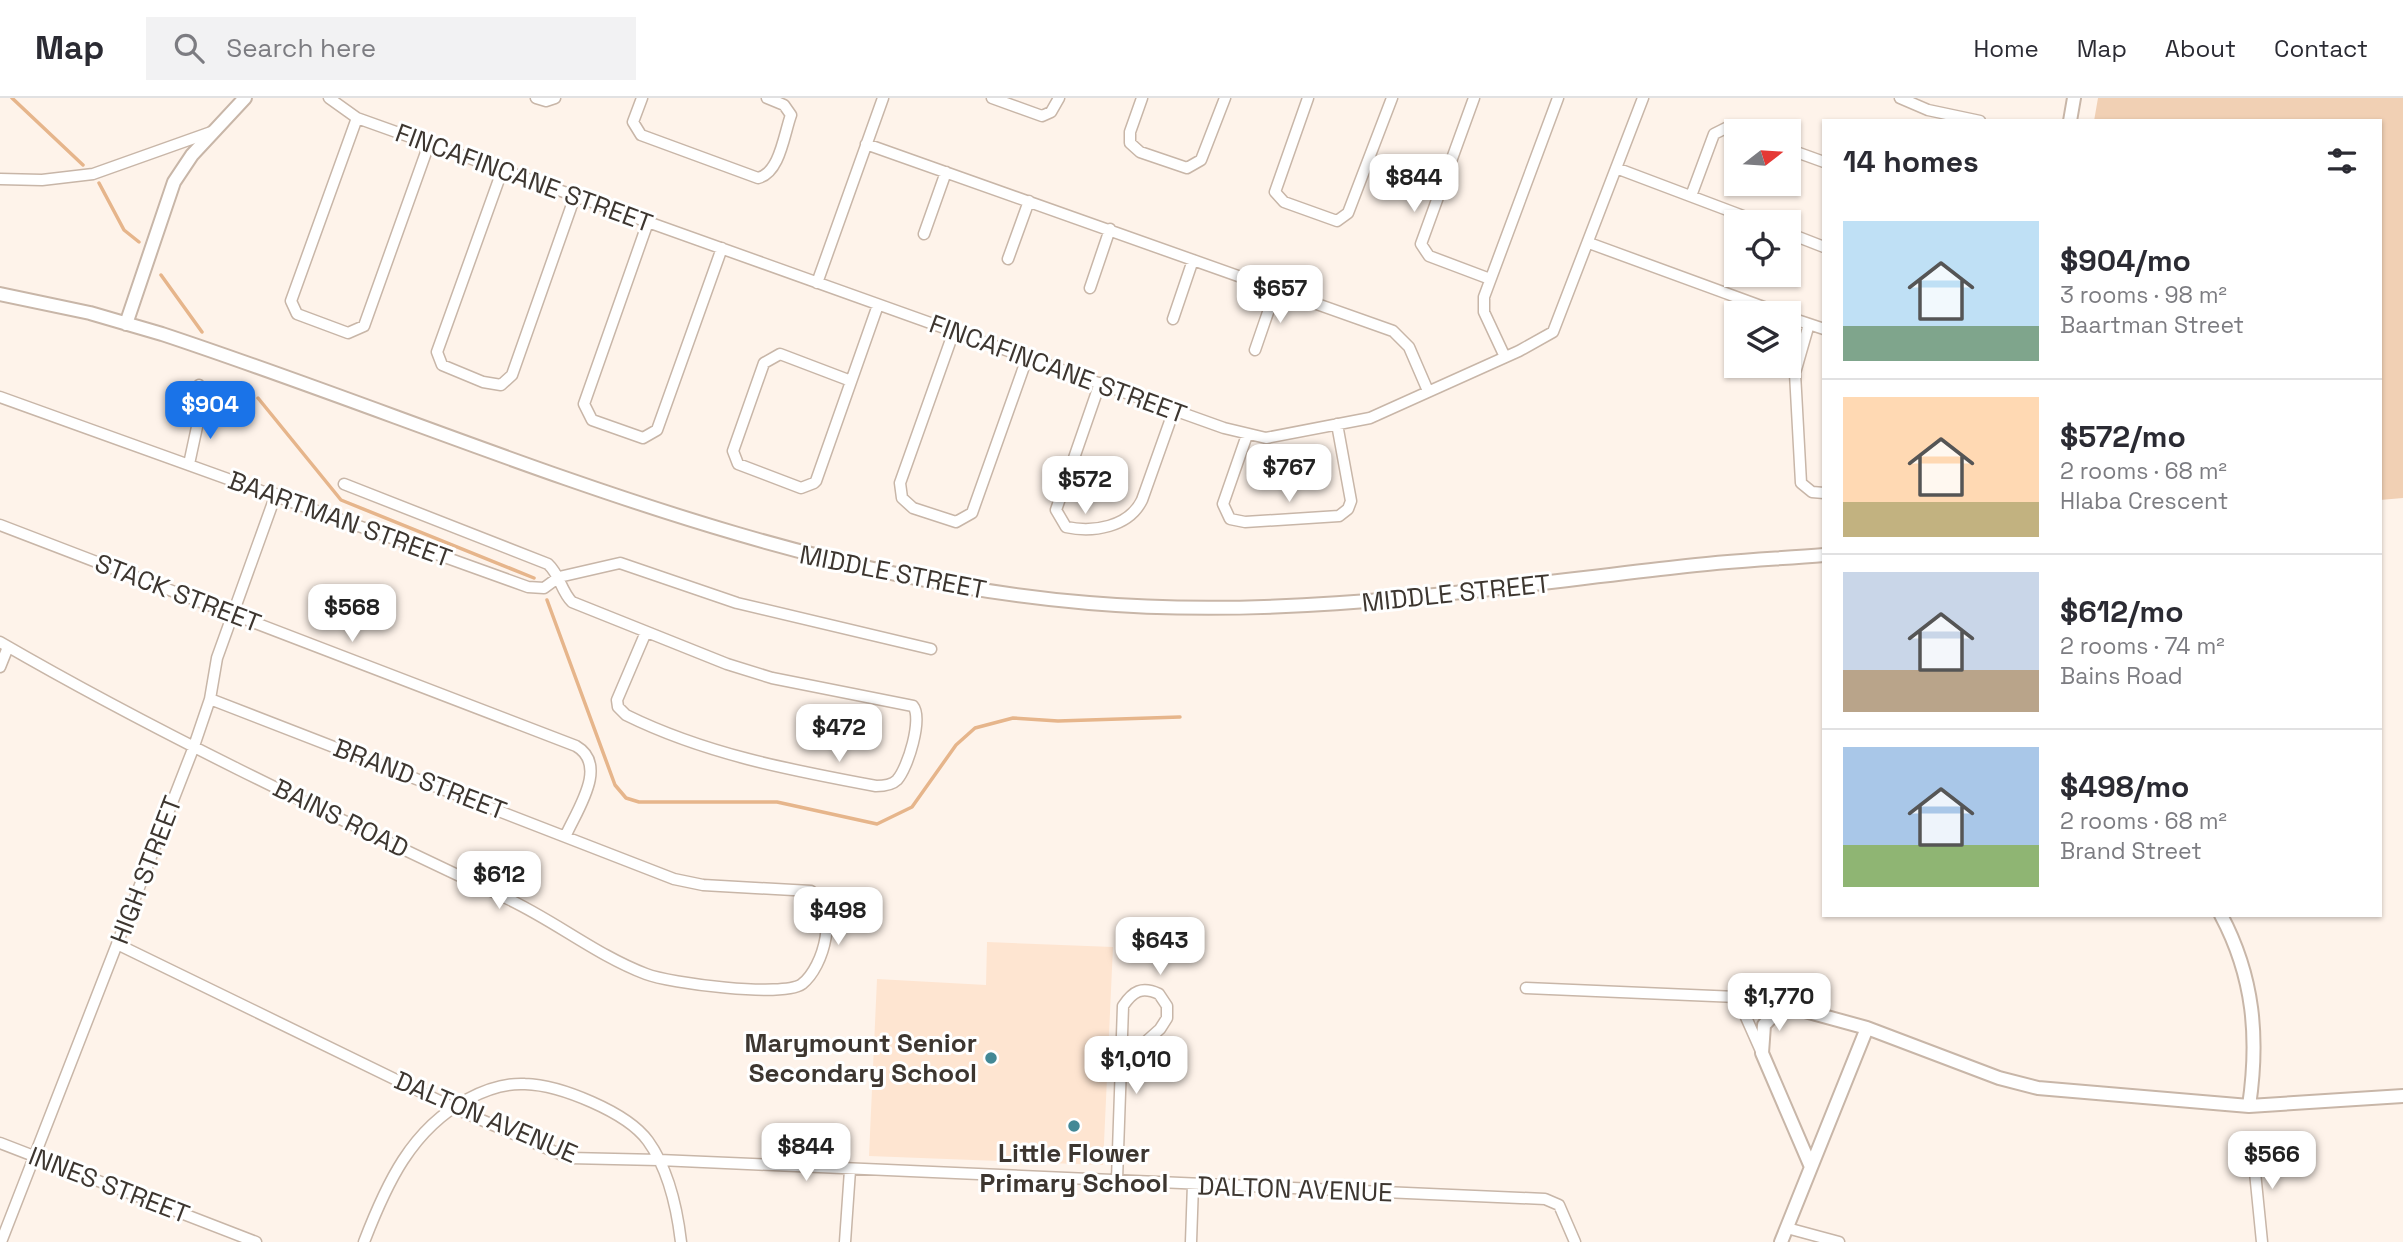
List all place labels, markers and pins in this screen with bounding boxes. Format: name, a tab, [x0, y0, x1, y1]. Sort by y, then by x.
pin: $844	[1373, 155, 1455, 214]
pin: $657	[1239, 266, 1321, 325]
pin: $904	[169, 382, 251, 441]
pin: $767	[1248, 444, 1330, 504]
pin: $572	[1044, 456, 1126, 516]
pin: $568	[311, 584, 393, 644]
pin: $472	[798, 704, 880, 764]
pin: $612	[458, 852, 540, 911]
pin: $498	[797, 888, 879, 947]
pin: $643	[1119, 918, 1201, 977]
pin: $1,770	[1722, 974, 1836, 1033]
place label: Marymount Senior Secondary School	[745, 1026, 977, 1090]
pin: $1,010	[1079, 1037, 1193, 1096]
marker: Marymount Senior Secondary School	[983, 1050, 999, 1066]
marker: Little Flower Primary School	[1066, 1118, 1082, 1134]
pin: $844	[765, 1124, 847, 1183]
pin: $566	[2231, 1132, 2313, 1191]
place label: Little Flower Primary School	[980, 1136, 1168, 1200]

